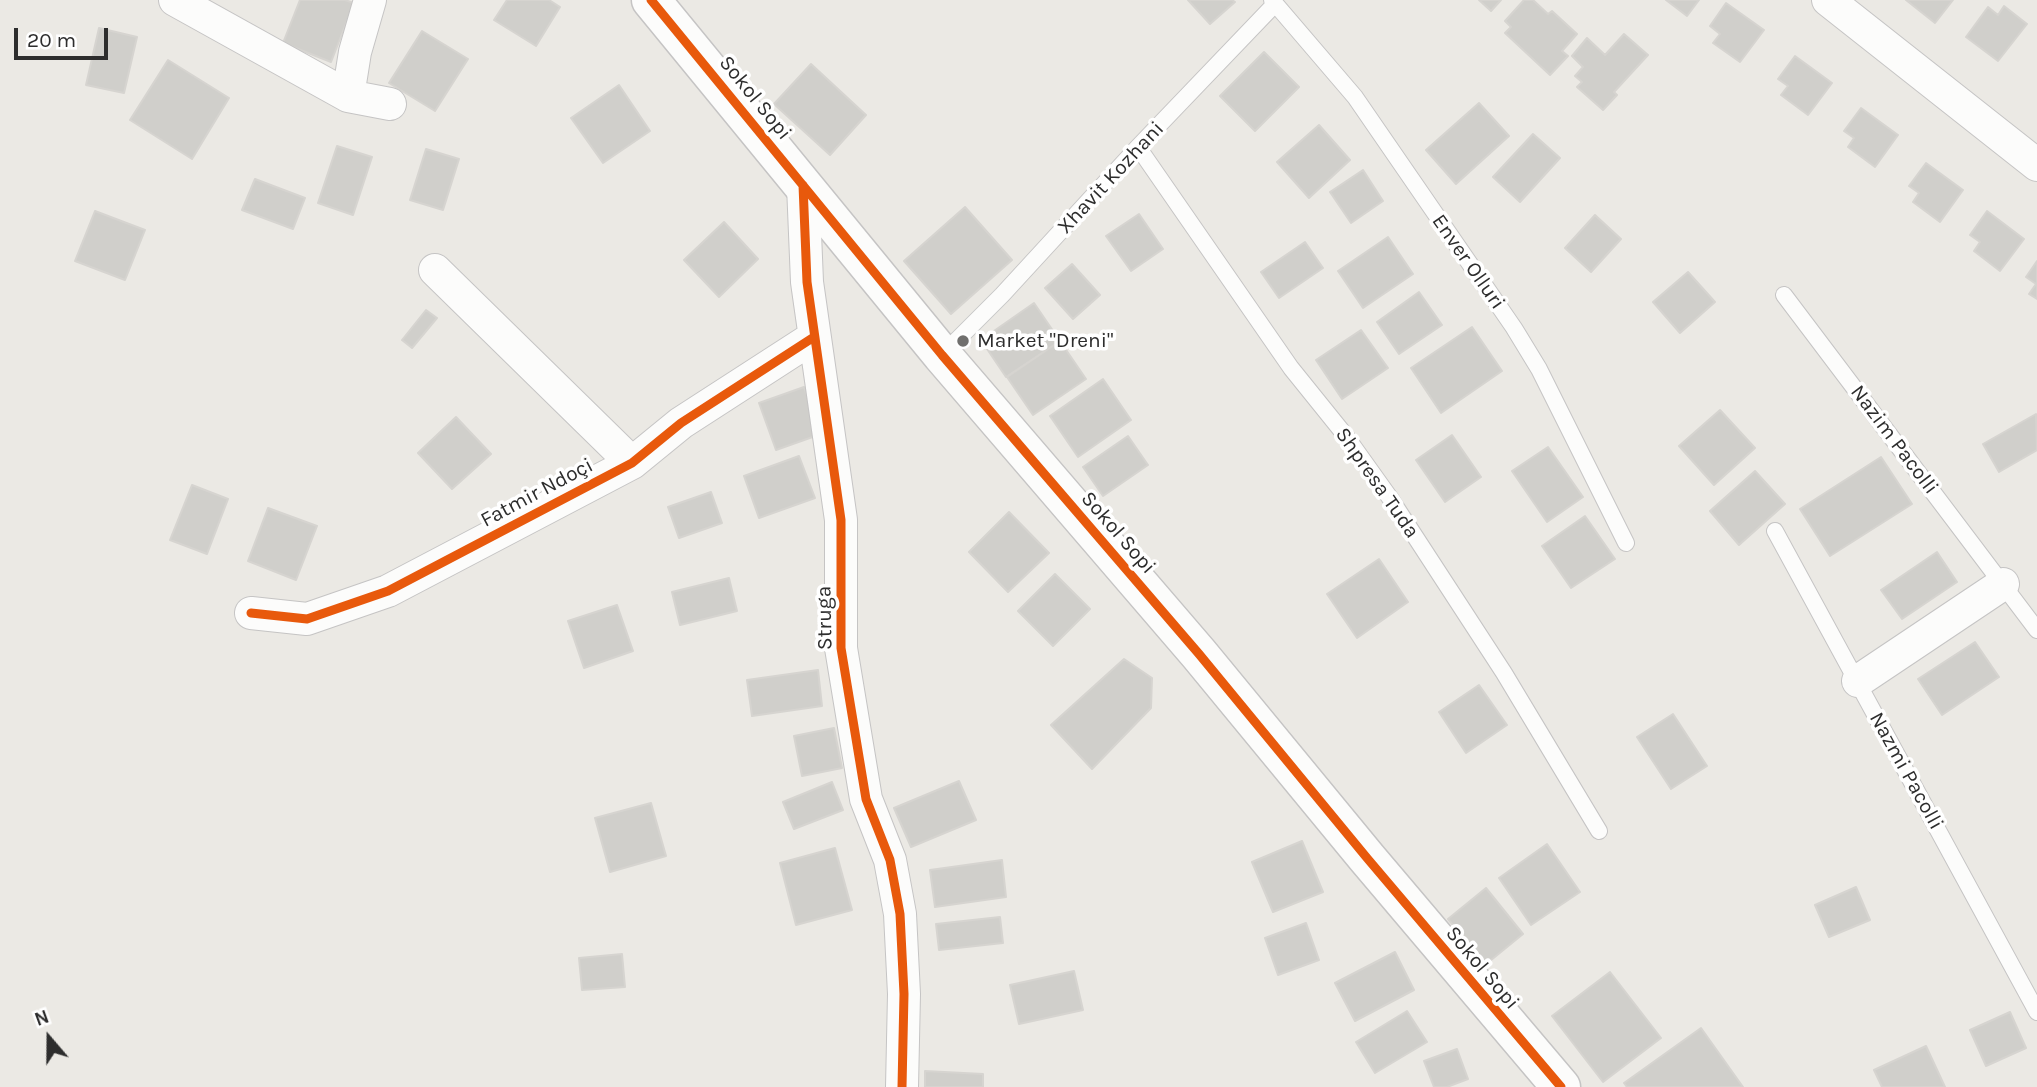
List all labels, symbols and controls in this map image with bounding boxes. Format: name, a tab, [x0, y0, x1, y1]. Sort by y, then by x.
scale bar	[18, 14, 112, 58]
text: 20 m	[27, 28, 76, 52]
street label: Sokol Sopi	[713, 51, 797, 145]
street label: Xhavit Kozhani	[1052, 116, 1170, 240]
street label: Enver Olluri	[1426, 210, 1510, 314]
place label: Market "Dreni"	[977, 328, 1113, 354]
marker: Market "Dreni"	[955, 333, 971, 349]
street label: Nazim Pacolli	[1845, 380, 1943, 500]
street label: Shpresa Tuda	[1330, 423, 1424, 543]
street label: Fatmir Ndoçi	[476, 453, 598, 533]
street label: Sokol Sopi	[1075, 487, 1161, 579]
street label: Struga	[812, 586, 838, 650]
street label: Nazmi Pacolli	[1863, 708, 1949, 834]
street label: Sokol Sopi	[1440, 921, 1524, 1015]
north arrow	[14, 1003, 84, 1073]
text: N	[32, 1006, 52, 1031]

